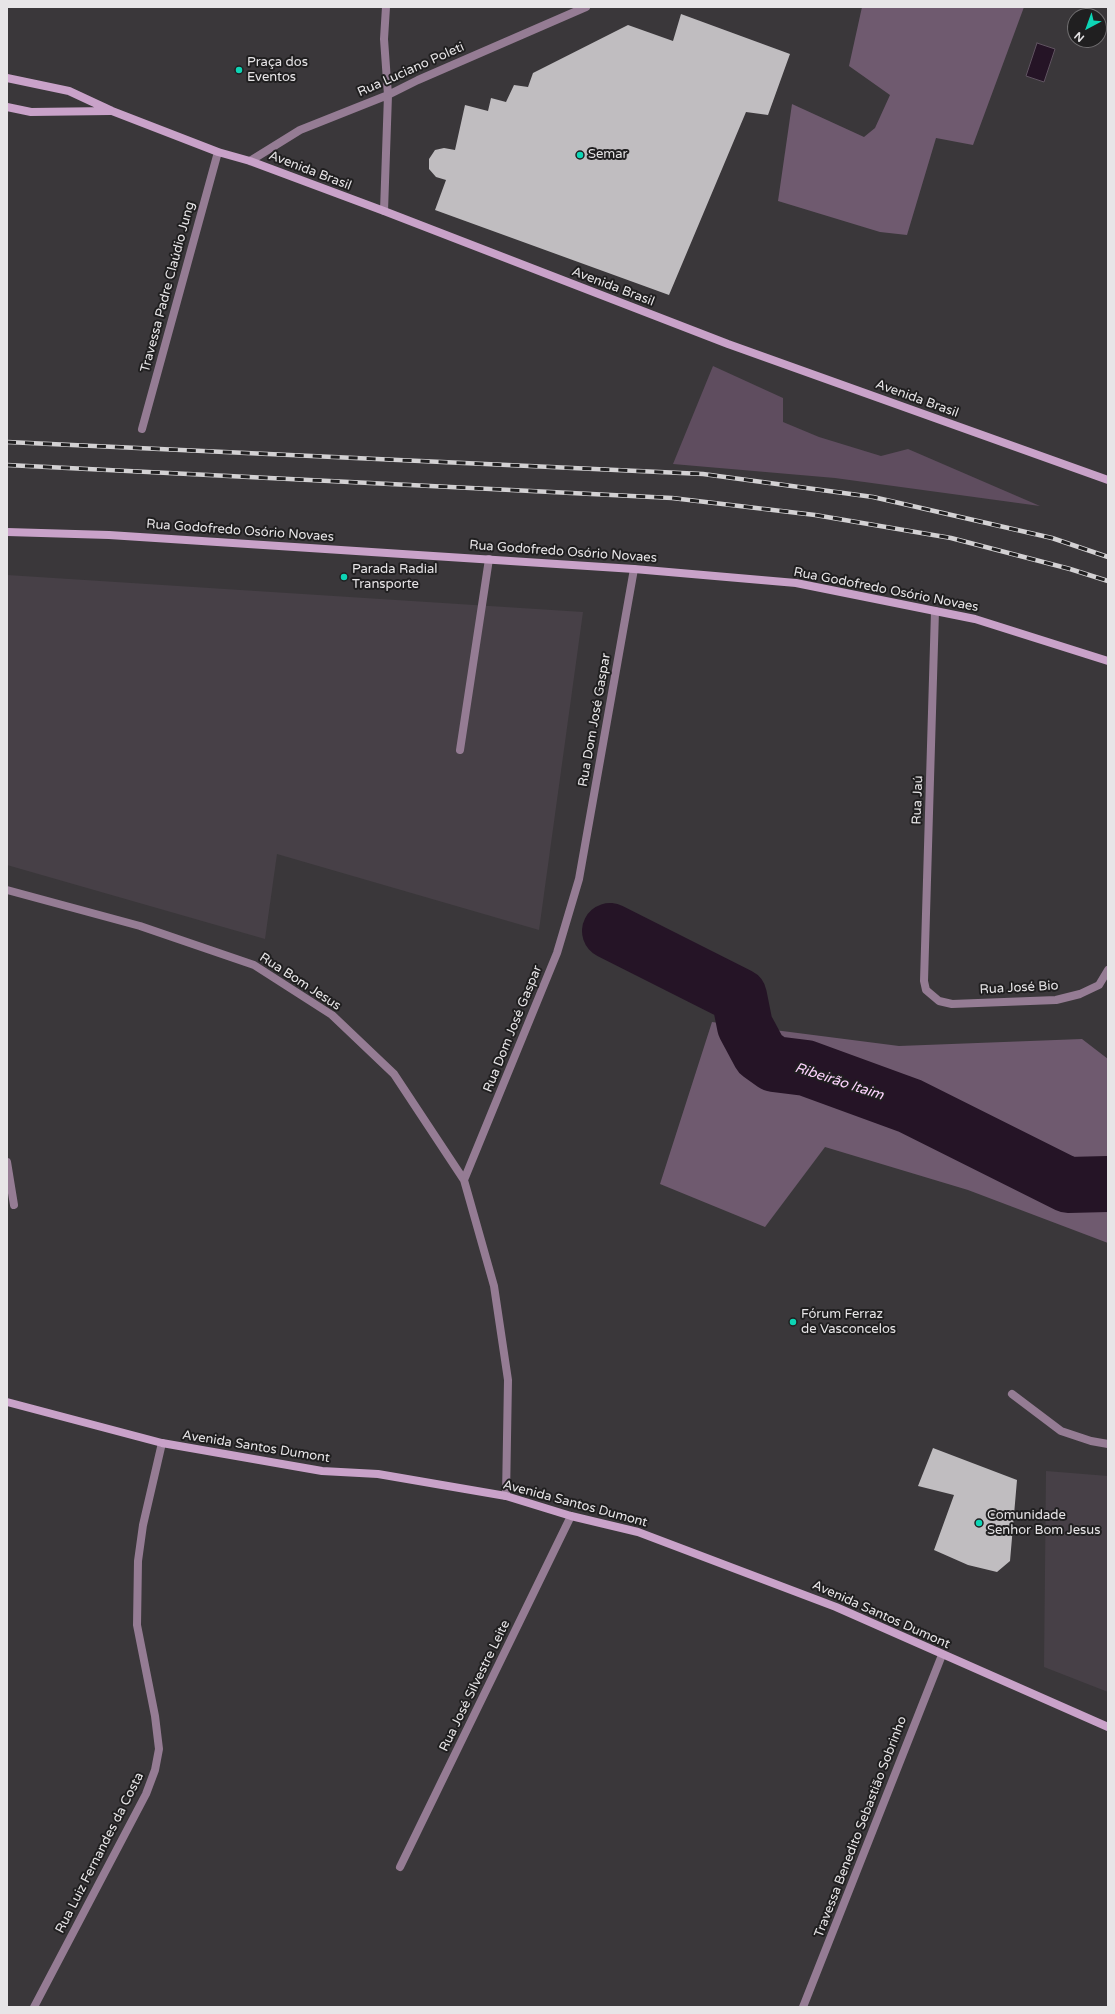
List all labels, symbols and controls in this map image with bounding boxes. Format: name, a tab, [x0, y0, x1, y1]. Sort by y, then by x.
north arrow	[1067, 8, 1107, 48]
text: N	[1072, 29, 1087, 44]
street label: Rua Luciano Poleti	[355, 39, 467, 101]
place label: Praça dos Eventos	[247, 55, 308, 86]
marker: Praça dos Eventos	[234, 65, 244, 75]
place label: Semar	[588, 147, 628, 163]
street label: Avenida Brasil	[266, 148, 354, 194]
marker: Semar	[575, 150, 585, 160]
street label: Travessa Padre Claúdio Jung	[138, 200, 198, 374]
street label: Avenida Brasil	[569, 264, 657, 310]
street label: Avenida Brasil	[873, 377, 961, 421]
street label: Rua Godofredo Osório Novaes	[146, 517, 334, 545]
street label: Rua Godofredo Osório Novaes	[469, 538, 657, 566]
place label: Parada Radial Transporte	[352, 562, 437, 593]
street label: Rua Godofredo Osório Novaes	[792, 564, 980, 616]
marker: Parada Radial Transporte	[339, 572, 349, 582]
street label: Rua Dom José Gaspar	[576, 652, 614, 788]
street label: Rua Jaú	[909, 775, 927, 825]
street label: Rua Bom Jesus	[256, 950, 344, 1014]
street label: Rua Dom José Gaspar	[480, 963, 546, 1095]
street label: Rua José Bio	[979, 978, 1059, 998]
water label: Ribeirão Itaim	[792, 1060, 886, 1104]
place label: Fórum Ferraz de Vasconcelos	[801, 1307, 896, 1338]
marker: Fórum Ferraz de Vasconcelos	[788, 1317, 798, 1327]
street label: Avenida Santos Dumont	[181, 1428, 331, 1466]
street label: Avenida Santos Dumont	[501, 1477, 649, 1531]
place label: Comunidade Senhor Bom Jesus	[987, 1508, 1100, 1539]
marker: Comunidade Senhor Bom Jesus	[974, 1518, 984, 1528]
street label: Avenida Santos Dumont	[810, 1578, 952, 1652]
street label: Rua José Silvestre Leite	[436, 1618, 514, 1754]
street label: Travessa Benedito Sebastião Sobrinho	[811, 1714, 911, 1940]
street label: Rua Luiz Fernandes da Costa	[53, 1770, 147, 1936]

